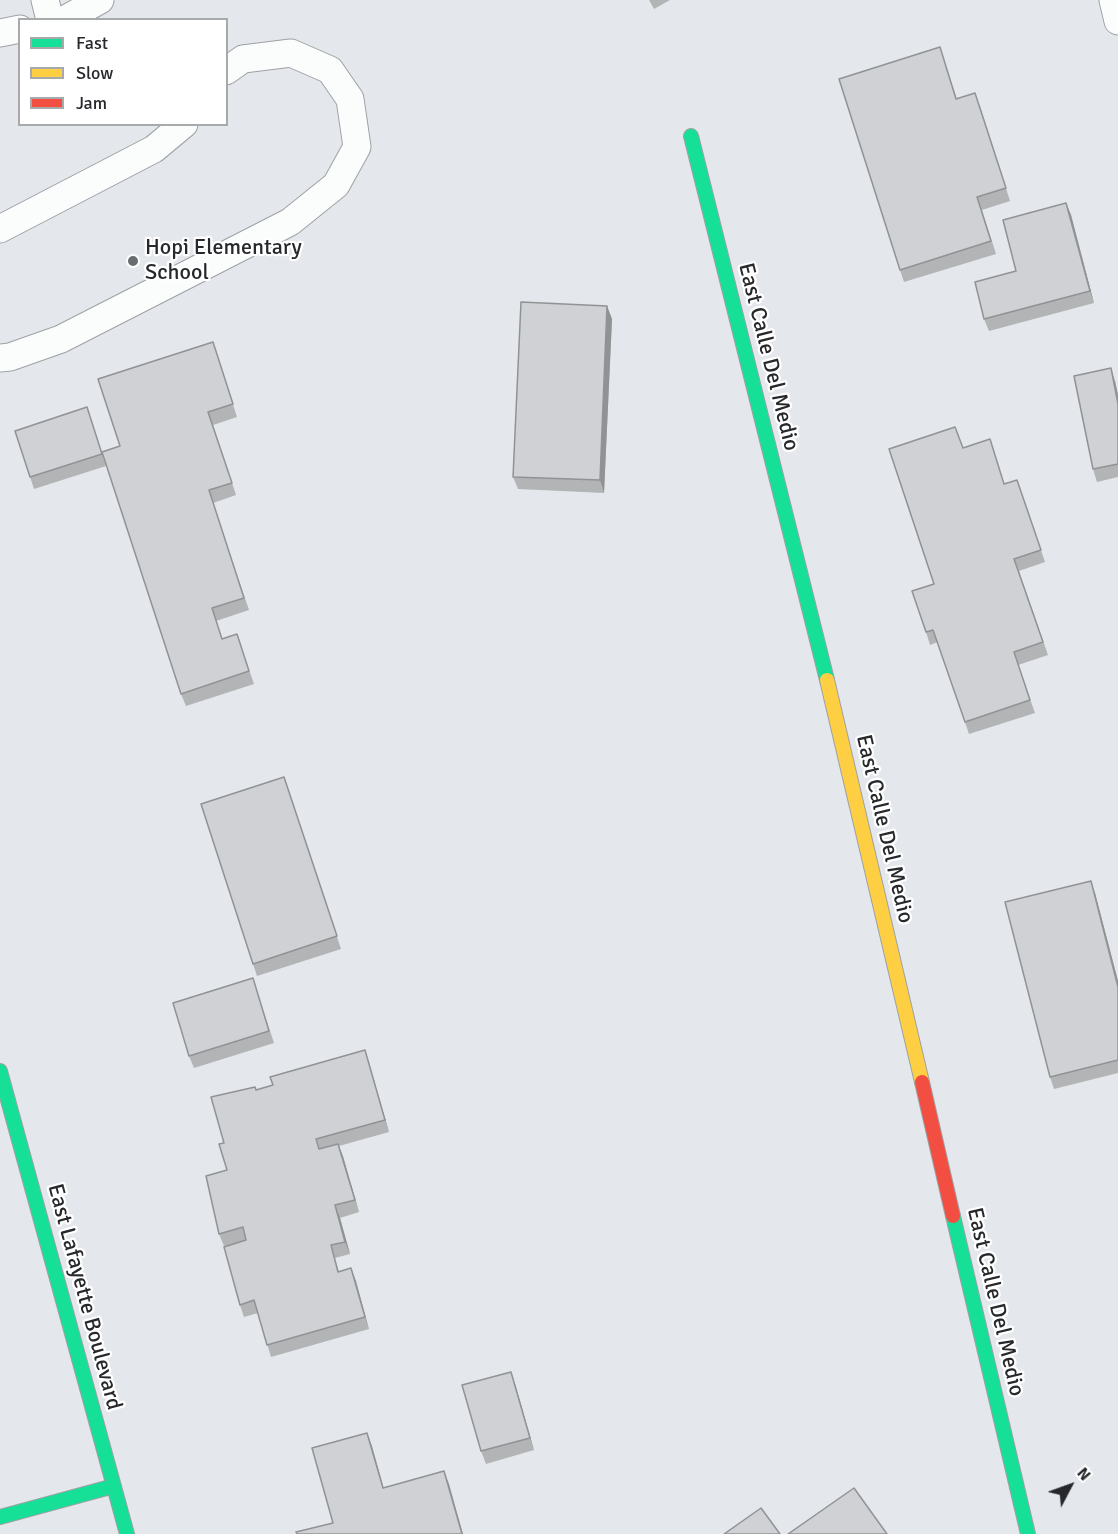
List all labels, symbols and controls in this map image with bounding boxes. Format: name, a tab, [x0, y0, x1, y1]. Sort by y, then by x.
legend	[18, 18, 228, 126]
text: Fast	[76, 32, 108, 54]
text: Slow	[76, 62, 113, 84]
text: Jam	[76, 92, 107, 114]
place label: Hopi Elementary School	[145, 235, 302, 286]
marker: Hopi Elementary School	[126, 254, 140, 268]
street label: East Calle Del Medio	[732, 260, 804, 454]
street label: East Calle Del Medio	[849, 732, 919, 926]
street label: East Lafayette Boulevard	[41, 1181, 127, 1413]
street label: East Calle Del Medio	[960, 1205, 1030, 1399]
north arrow	[1040, 1456, 1100, 1516]
text: N	[1072, 1463, 1095, 1485]

